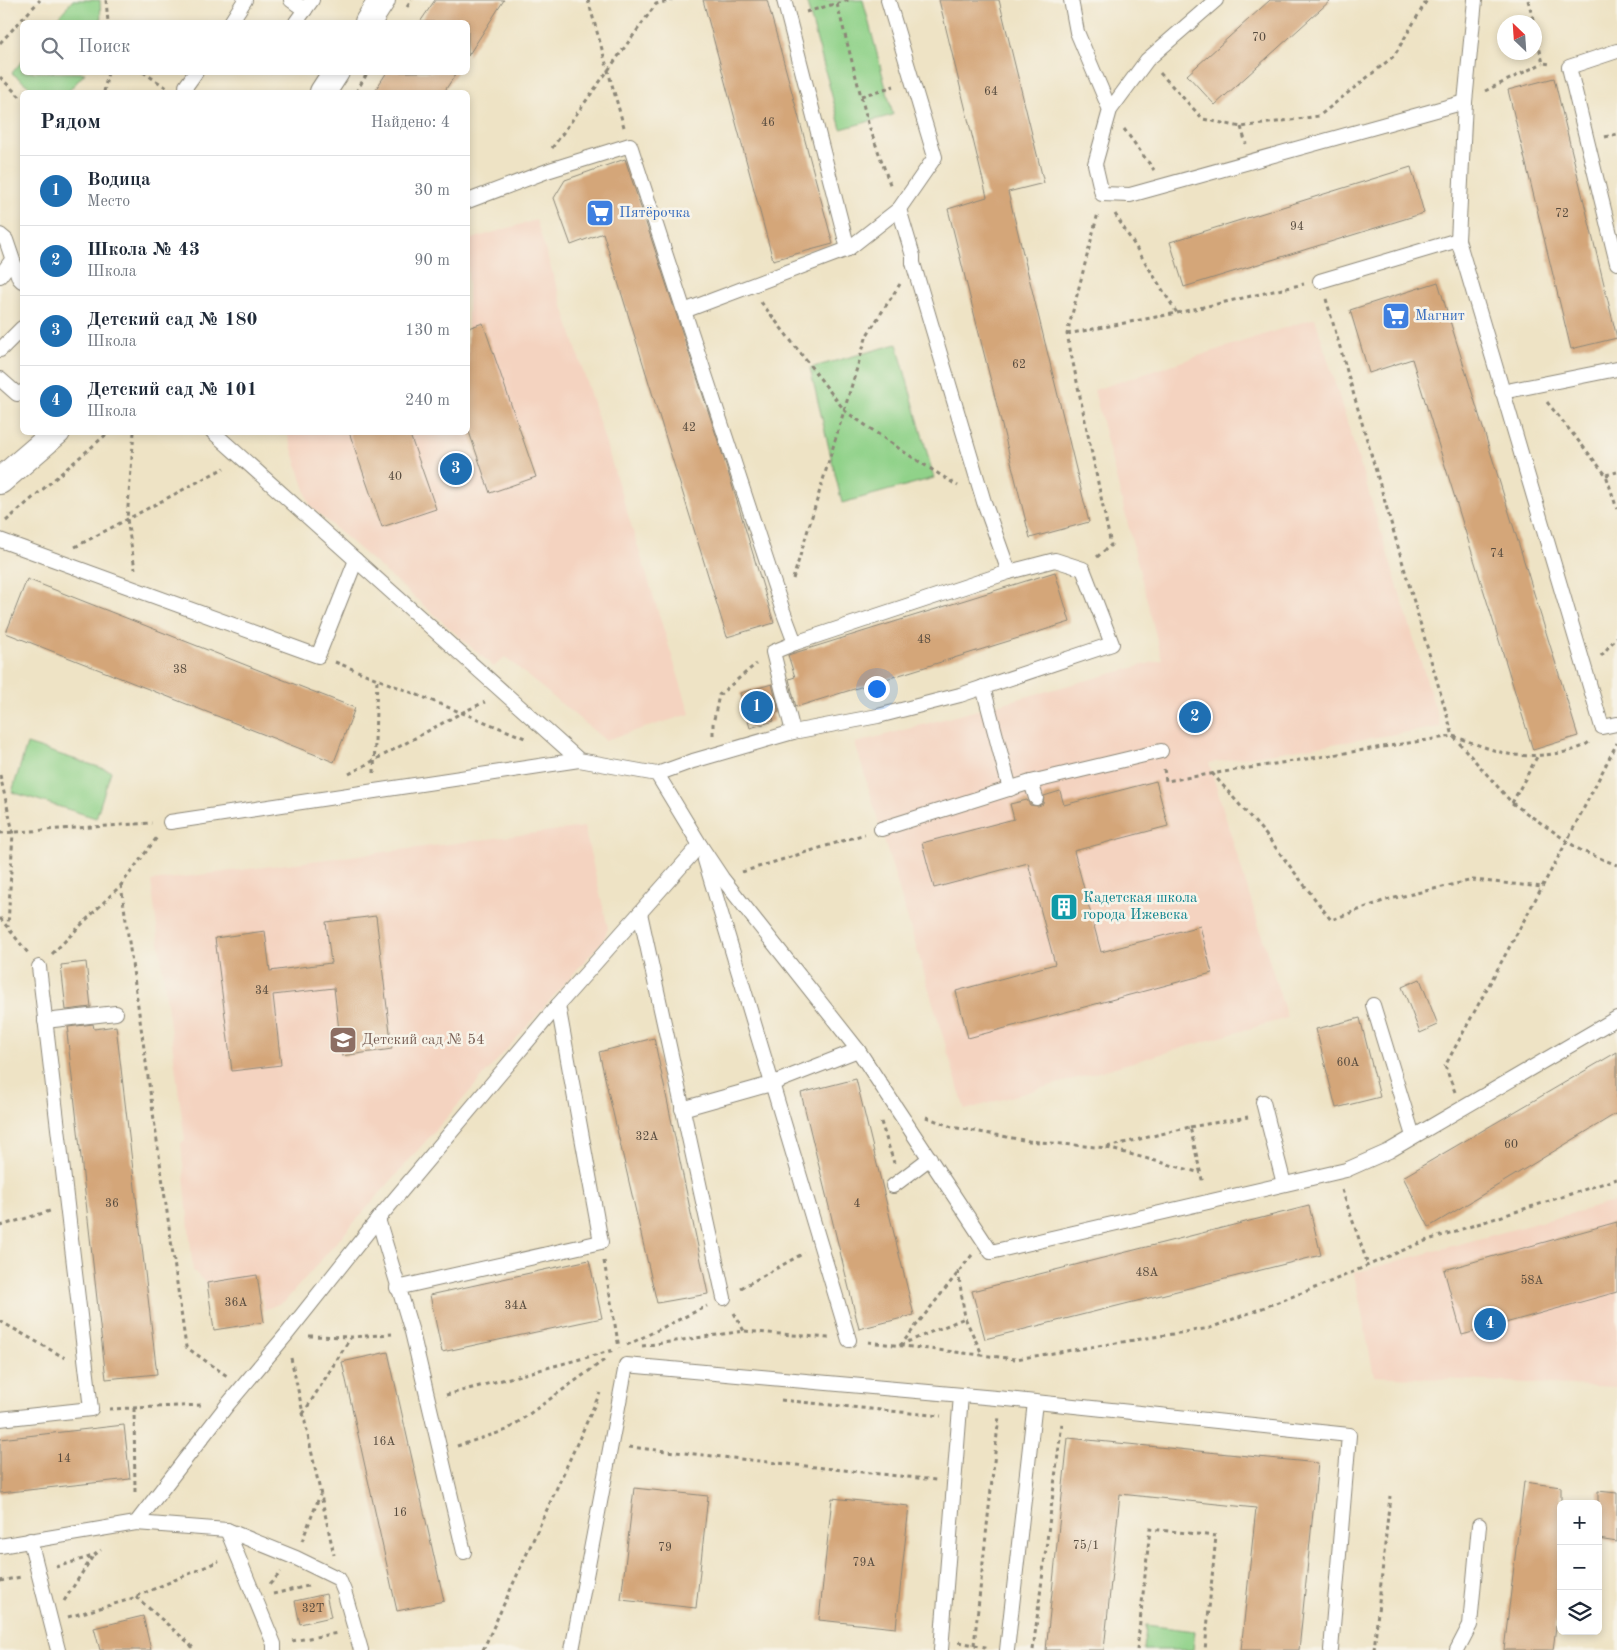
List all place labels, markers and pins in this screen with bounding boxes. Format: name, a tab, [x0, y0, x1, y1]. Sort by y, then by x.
supermarket icon: Пятёрочка	[585, 198, 615, 228]
place label: Пятёрочка	[619, 206, 691, 221]
supermarket icon: Магнит	[1381, 301, 1411, 331]
place label: Магнит	[1415, 309, 1465, 324]
pin: 3	[440, 450, 472, 488]
pin: 1	[741, 688, 773, 726]
pin: 2	[1179, 698, 1211, 736]
place label: Кадетская школа города Ижевска	[1083, 891, 1198, 923]
building icon: Кадетская школа города Ижевска	[1049, 892, 1079, 922]
school or university icon: Детский сад № 54	[328, 1025, 358, 1055]
place label: Детский сад № 54	[362, 1033, 485, 1048]
pin: 4	[1474, 1305, 1506, 1343]

